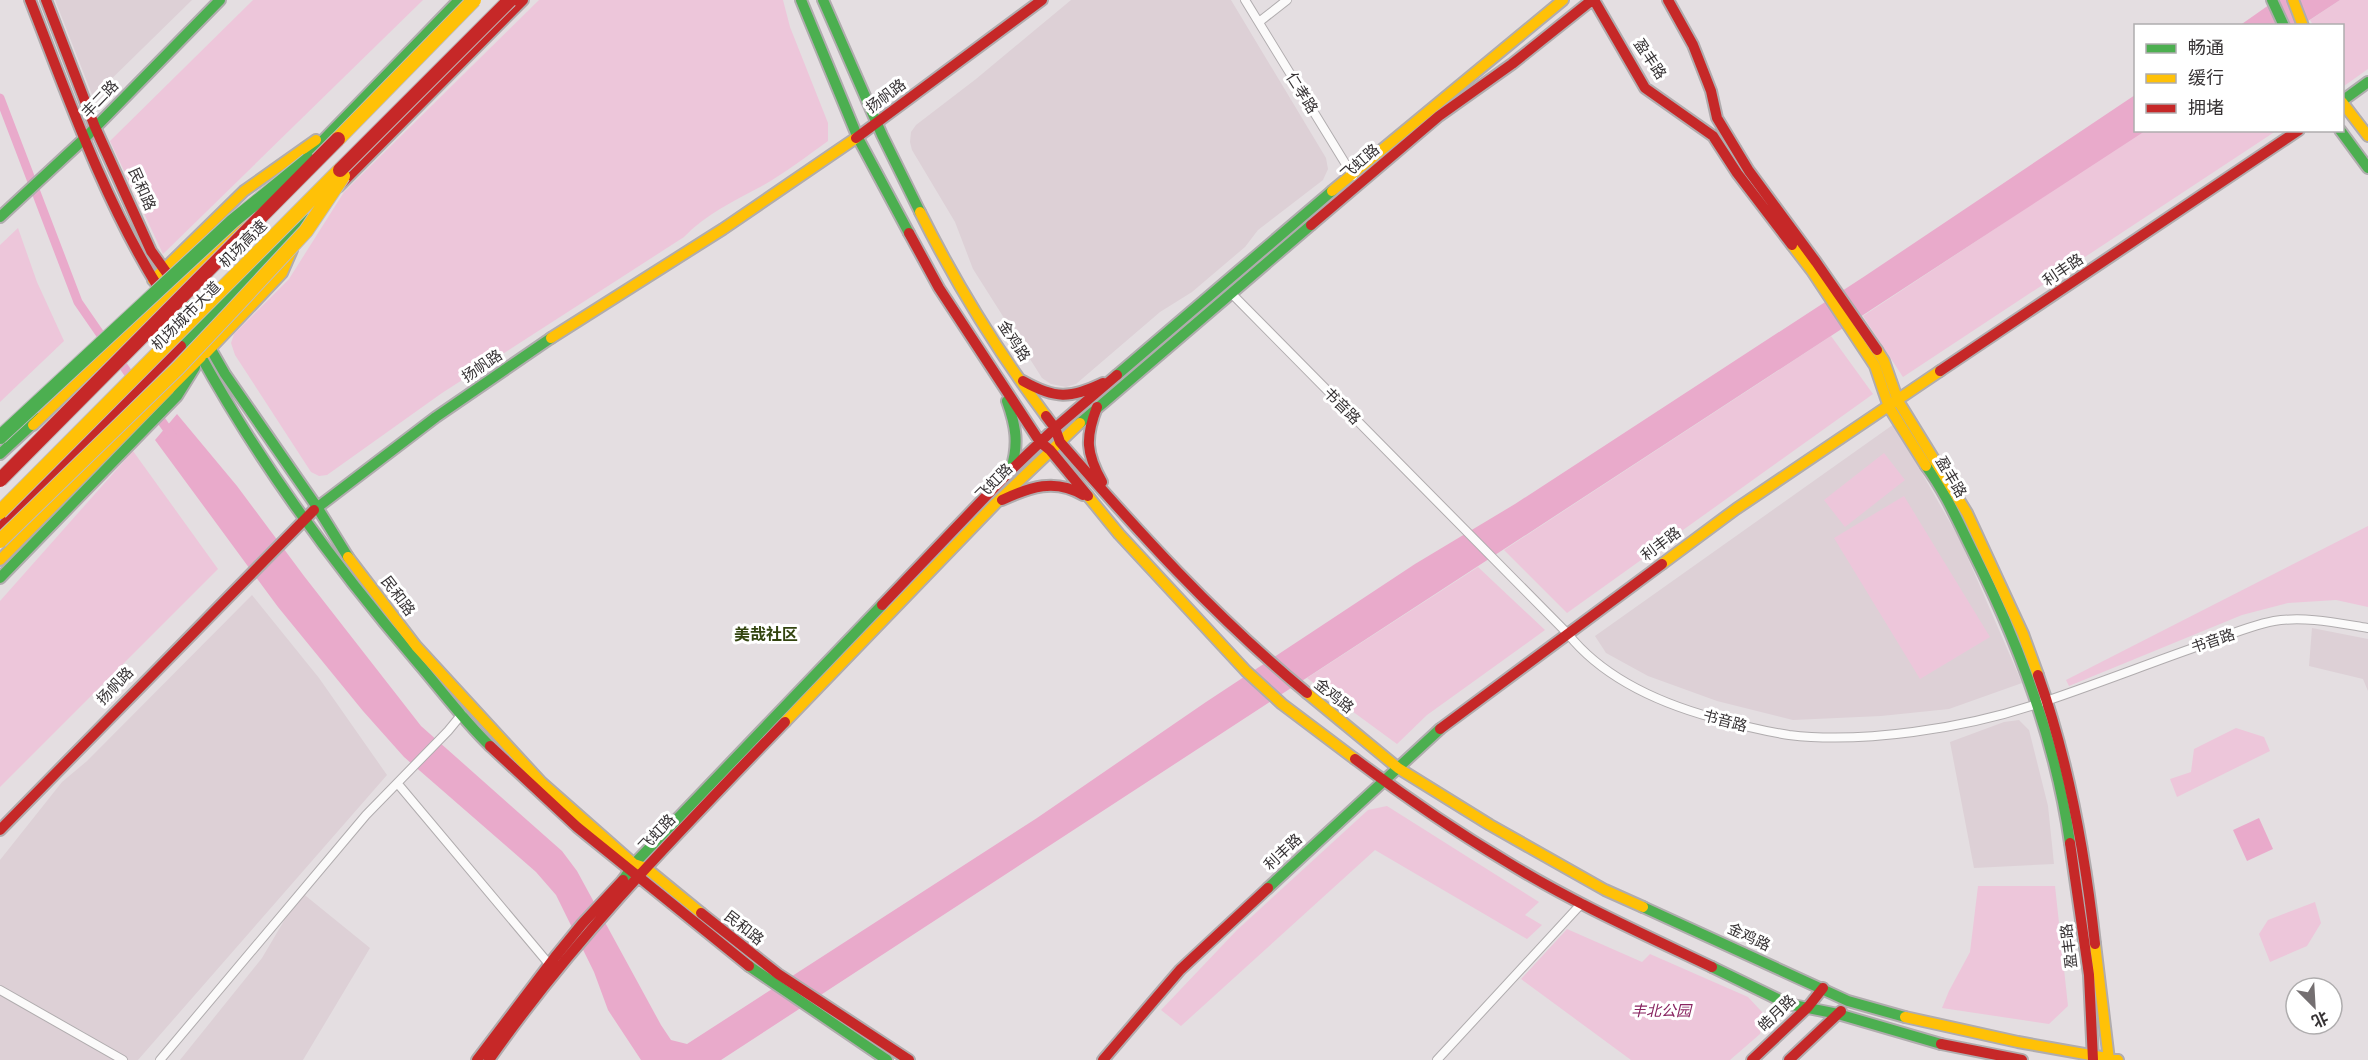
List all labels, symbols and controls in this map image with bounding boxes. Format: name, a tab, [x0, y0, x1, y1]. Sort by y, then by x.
legend	[2134, 24, 2344, 132]
street label: 盈丰路	[1630, 35, 1670, 83]
text: 畅通	[2188, 37, 2224, 59]
text: 缓行	[2188, 67, 2224, 89]
street label: 仁孝路	[1282, 69, 1322, 117]
street label: 扬帆路	[863, 75, 909, 117]
street label: 丰二路	[78, 77, 122, 121]
text: 拥堵	[2188, 97, 2224, 119]
street label: 飞虹路	[1337, 140, 1383, 184]
street label: 民和路	[125, 165, 159, 213]
street label: 机场高速	[215, 216, 271, 272]
street label: 利丰路	[2039, 250, 2087, 290]
street label: 机场城市大道	[148, 278, 224, 354]
street label: 金鸡路	[994, 317, 1034, 365]
street label: 扬帆路	[458, 346, 506, 386]
street label: 书音路	[1320, 384, 1364, 428]
street label: 盈丰路	[1932, 453, 1970, 501]
street label: 飞虹路	[972, 460, 1016, 504]
street label: 利丰路	[1638, 523, 1684, 565]
street label: 民和路	[377, 573, 419, 619]
district label: 美哉社区	[734, 625, 798, 644]
street label: 书音路	[2189, 625, 2237, 657]
street label: 扬帆路	[93, 664, 137, 708]
street label: 金鸡路	[1311, 675, 1357, 717]
street label: 书音路	[1701, 706, 1749, 736]
street label: 飞虹路	[635, 811, 679, 855]
street label: 利丰路	[1260, 830, 1306, 874]
street label: 民和路	[721, 907, 767, 949]
street label: 金鸡路	[1725, 919, 1773, 955]
street label: 盈丰路	[2057, 923, 2081, 969]
north arrow	[2284, 976, 2344, 1036]
street label: 皓月路	[1755, 991, 1799, 1035]
park label: 丰北公园	[1631, 1002, 1693, 1020]
text: 北	[2309, 1007, 2331, 1031]

